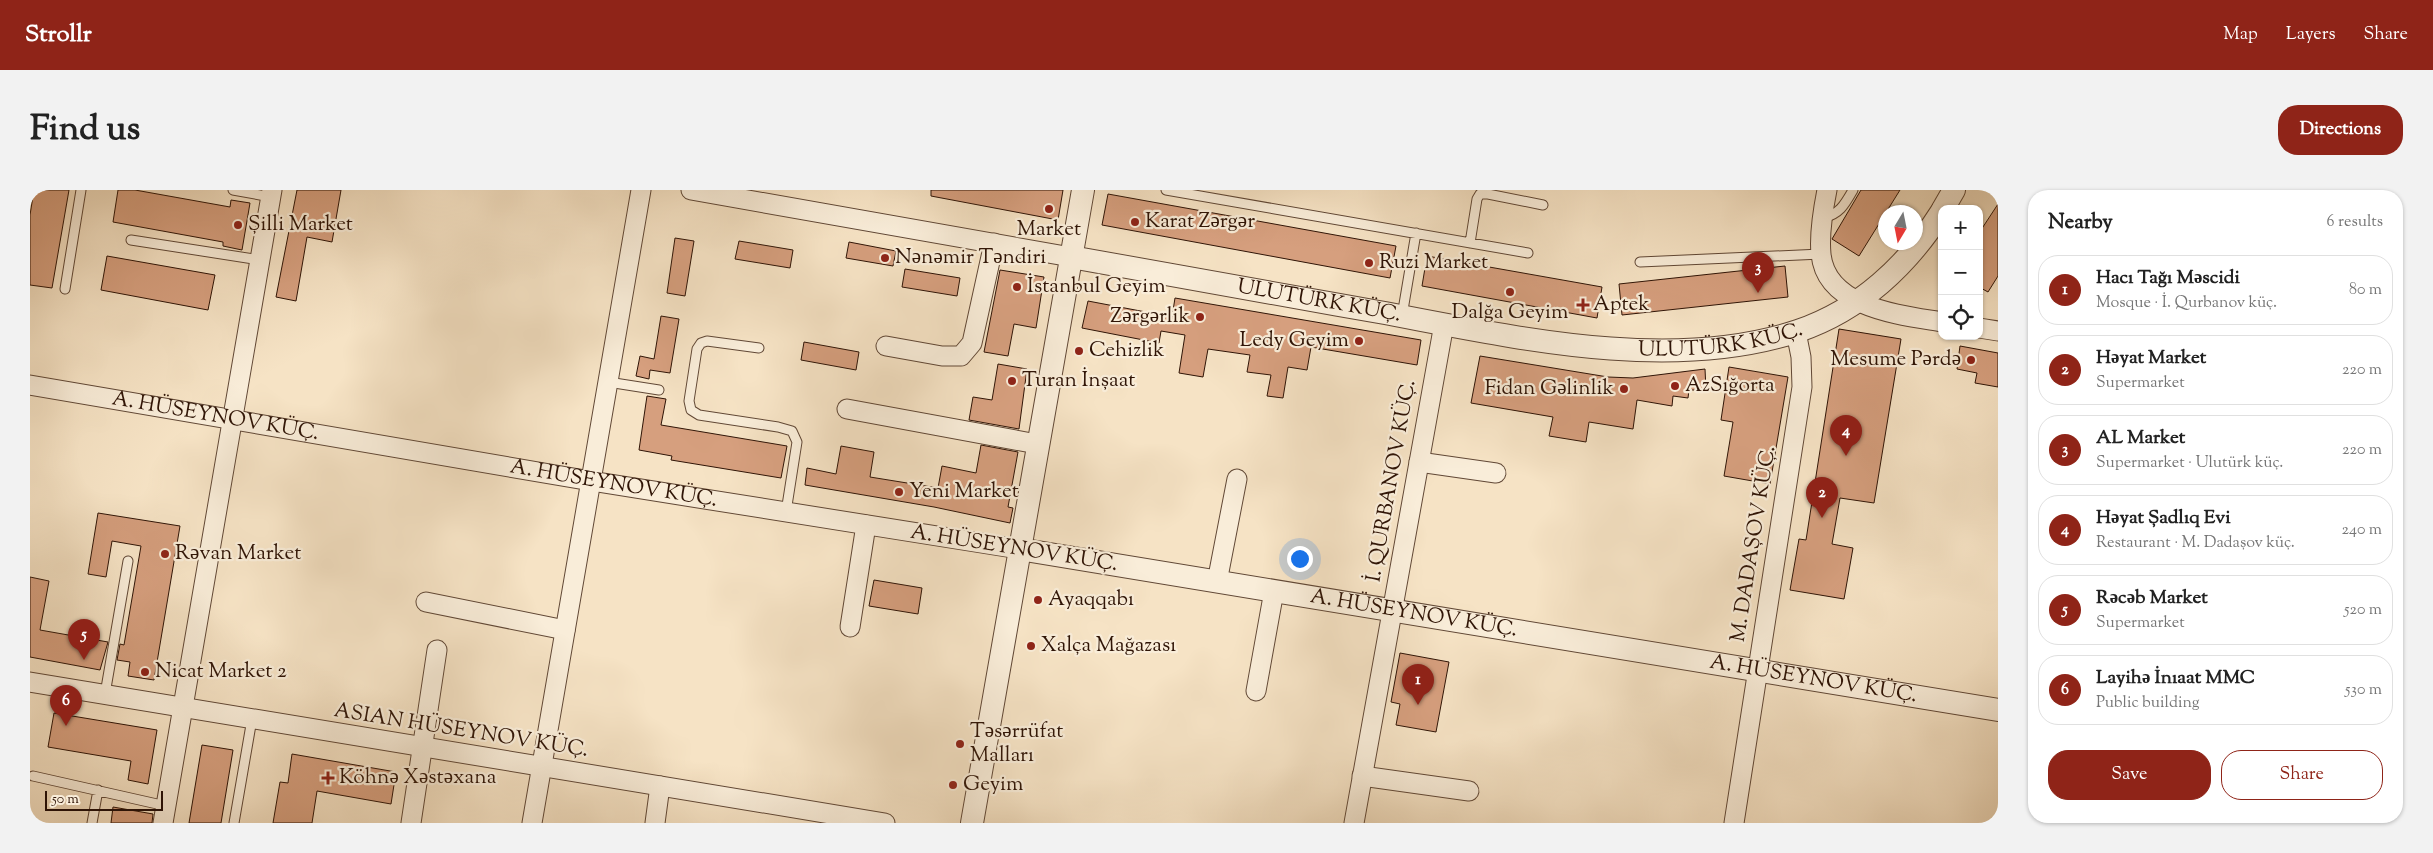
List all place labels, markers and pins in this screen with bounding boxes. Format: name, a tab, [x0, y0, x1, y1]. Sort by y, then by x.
marker: Market	[1043, 203, 1055, 215]
place label: Karat Zərgər	[1145, 207, 1255, 237]
place label: Şilli Market	[248, 210, 353, 240]
place label: Market	[1017, 215, 1081, 245]
marker: Karat Zərgər	[1129, 216, 1141, 228]
marker: Şilli Market	[232, 219, 244, 231]
place label: Nənəmir Təndiri	[895, 243, 1046, 273]
place label: Ruzi Market	[1379, 248, 1488, 278]
marker: Nənəmir Təndiri	[879, 252, 891, 264]
pin: 3	[1742, 252, 1774, 293]
marker: Ruzi Market	[1363, 257, 1375, 269]
place label: İstanbul Geyim	[1027, 272, 1166, 302]
marker: İstanbul Geyim	[1011, 281, 1023, 293]
marker: Dalğa Geyim	[1504, 286, 1516, 298]
place label: Aptek	[1593, 290, 1650, 320]
place label: Dalğa Geyim	[1452, 298, 1568, 328]
marker: Aptek	[1577, 299, 1589, 311]
place label: Zərgərlik	[1110, 302, 1191, 332]
marker: Zərgərlik	[1194, 311, 1206, 323]
place label: Ledy Geyim	[1240, 326, 1349, 356]
marker: Ledy Geyim	[1353, 335, 1365, 347]
place label: Cehizlik	[1089, 336, 1165, 366]
marker: Cehizlik	[1073, 345, 1085, 357]
place label: Mesume Pərdə	[1830, 345, 1961, 375]
marker: Mesume Pərdə	[1965, 354, 1977, 366]
place label: Turan İnşaat	[1022, 366, 1135, 396]
place label: AzSığorta	[1685, 371, 1775, 401]
place label: Fidan Gəlinlik	[1484, 374, 1615, 404]
marker: Turan İnşaat	[1006, 375, 1018, 387]
marker: AzSığorta	[1669, 380, 1681, 392]
marker: Fidan Gəlinlik	[1618, 383, 1630, 395]
pin: 4	[1830, 415, 1862, 456]
place label: Yeni Market	[909, 477, 1019, 507]
pin: 2	[1806, 477, 1838, 518]
marker: Yeni Market	[893, 486, 905, 498]
place label: Rəvan Market	[175, 539, 301, 569]
marker: Rəvan Market	[159, 548, 171, 560]
place label: Ayaqqabı	[1048, 585, 1134, 615]
marker: Ayaqqabı	[1032, 594, 1044, 606]
pin: 5	[68, 619, 100, 660]
place label: Xalça Mağazası	[1041, 631, 1176, 661]
marker: Xalça Mağazası	[1025, 640, 1037, 652]
place label: Nicat Market 2	[155, 657, 287, 687]
pin: 1	[1402, 664, 1434, 705]
marker: Nicat Market 2	[139, 666, 151, 678]
pin: 6	[50, 685, 82, 726]
place label: Təsərrüfat Malları	[970, 717, 1063, 771]
marker: Təsərrüfat Malları	[954, 738, 966, 750]
place label: Köhnə Xəstəxana	[339, 763, 497, 793]
place label: Geyim	[963, 770, 1023, 800]
marker: Köhnə Xəstəxana	[321, 771, 335, 785]
marker: Geyim	[947, 779, 959, 791]

